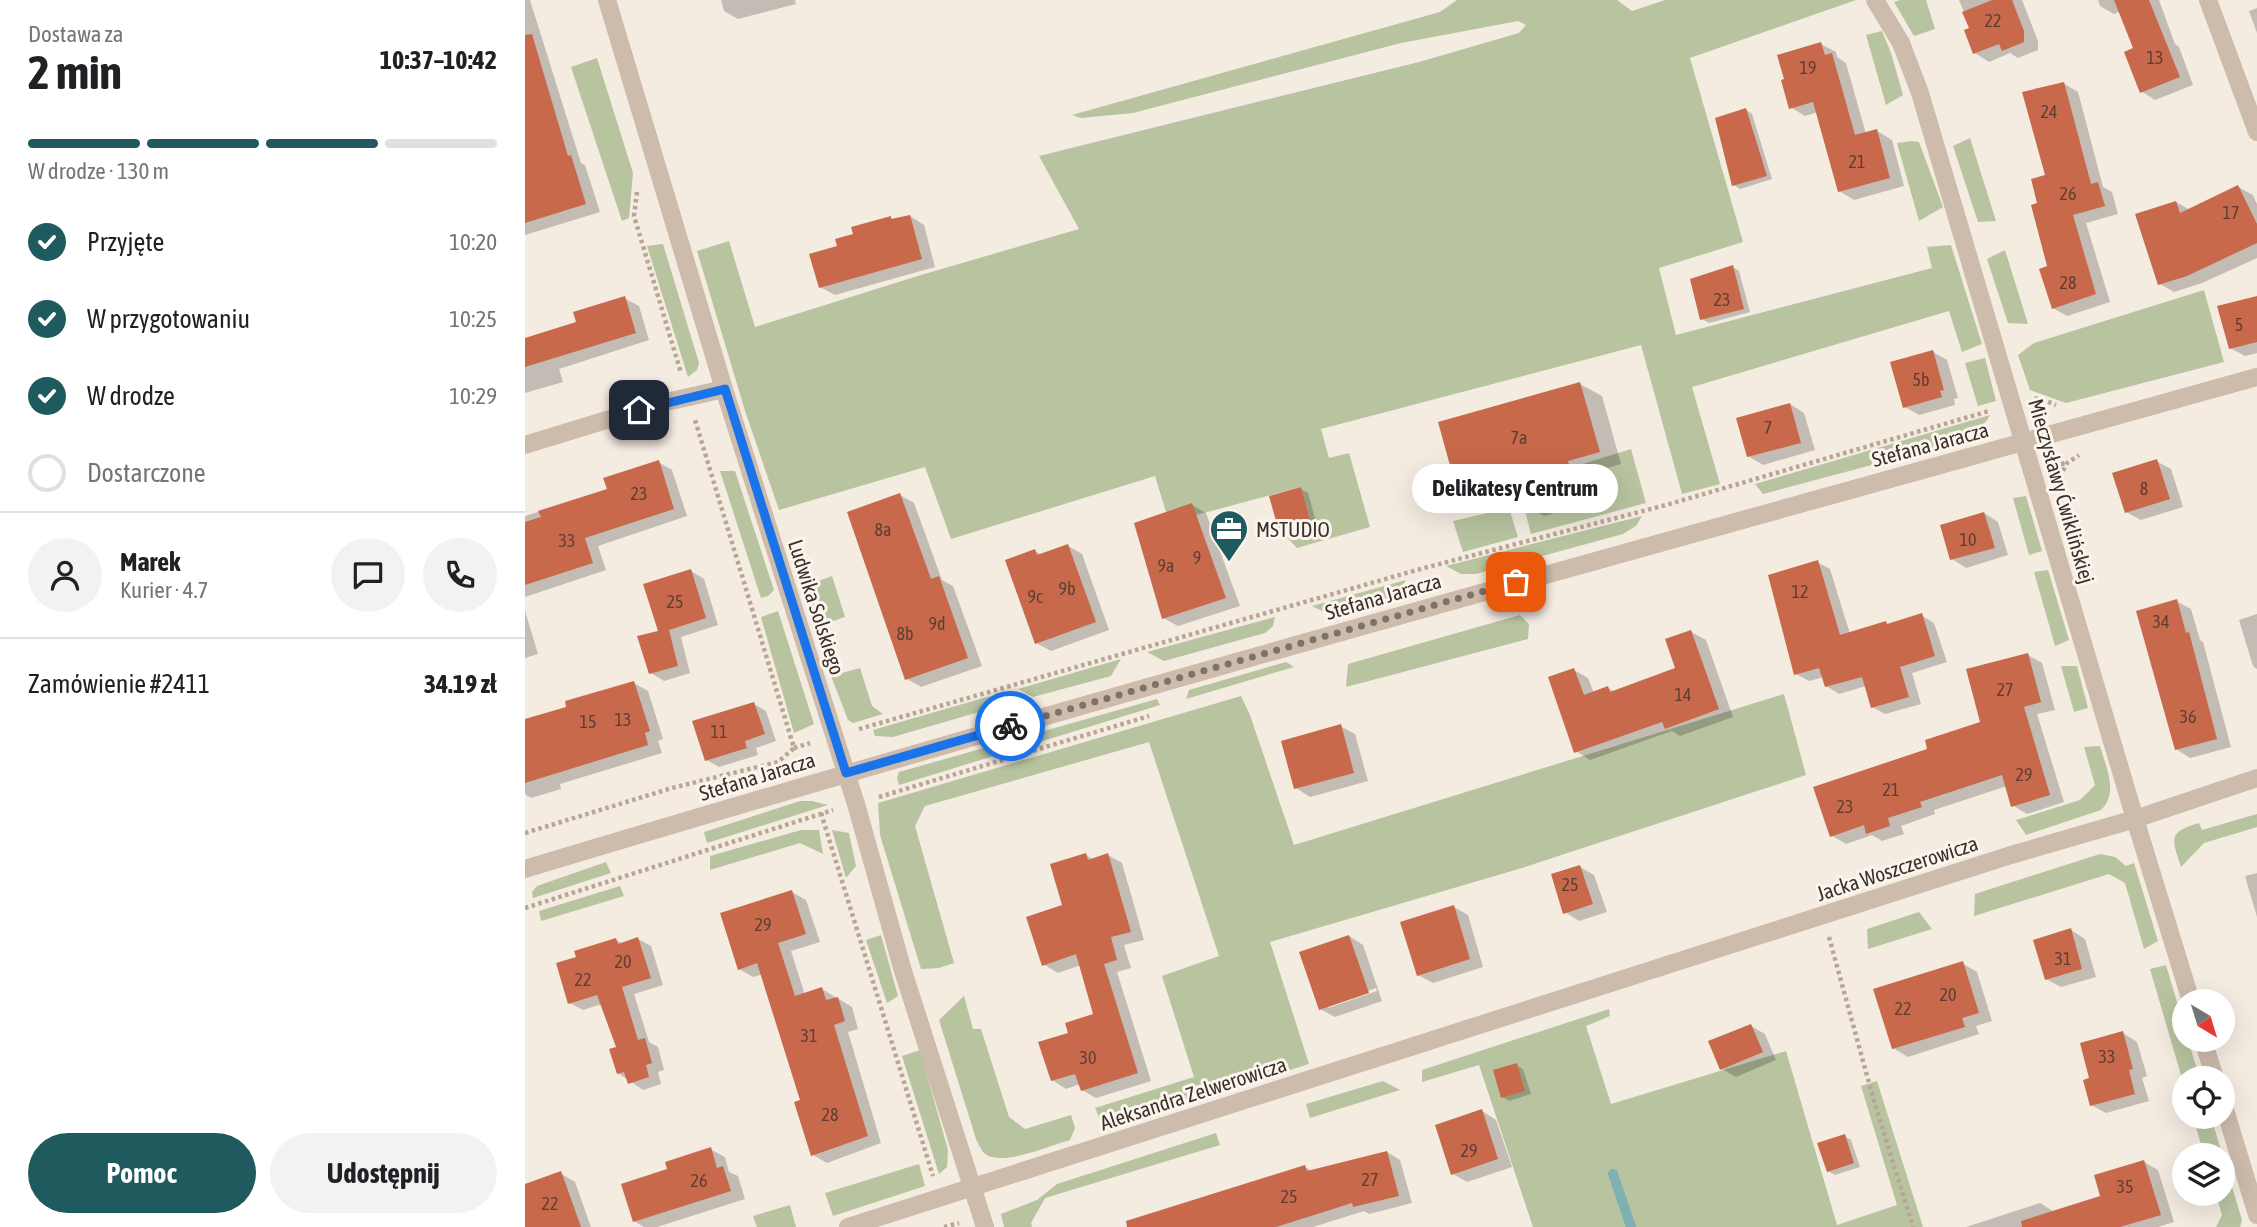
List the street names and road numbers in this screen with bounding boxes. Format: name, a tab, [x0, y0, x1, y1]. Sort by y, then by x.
street label: Mieczysławy Ćwiklińskiej	[2024, 396, 2100, 586]
street label: Stefana Jaracza	[1869, 417, 1991, 471]
street label: Ludwika Solskiego	[784, 536, 850, 678]
street label: Stefana Jaracza	[1322, 568, 1444, 624]
street label: Stefana Jaracza	[696, 747, 818, 805]
street label: Jacka Woszczerowicza	[1813, 831, 1981, 905]
street label: Aleksandra Zelwerowicza	[1097, 1052, 1289, 1134]

